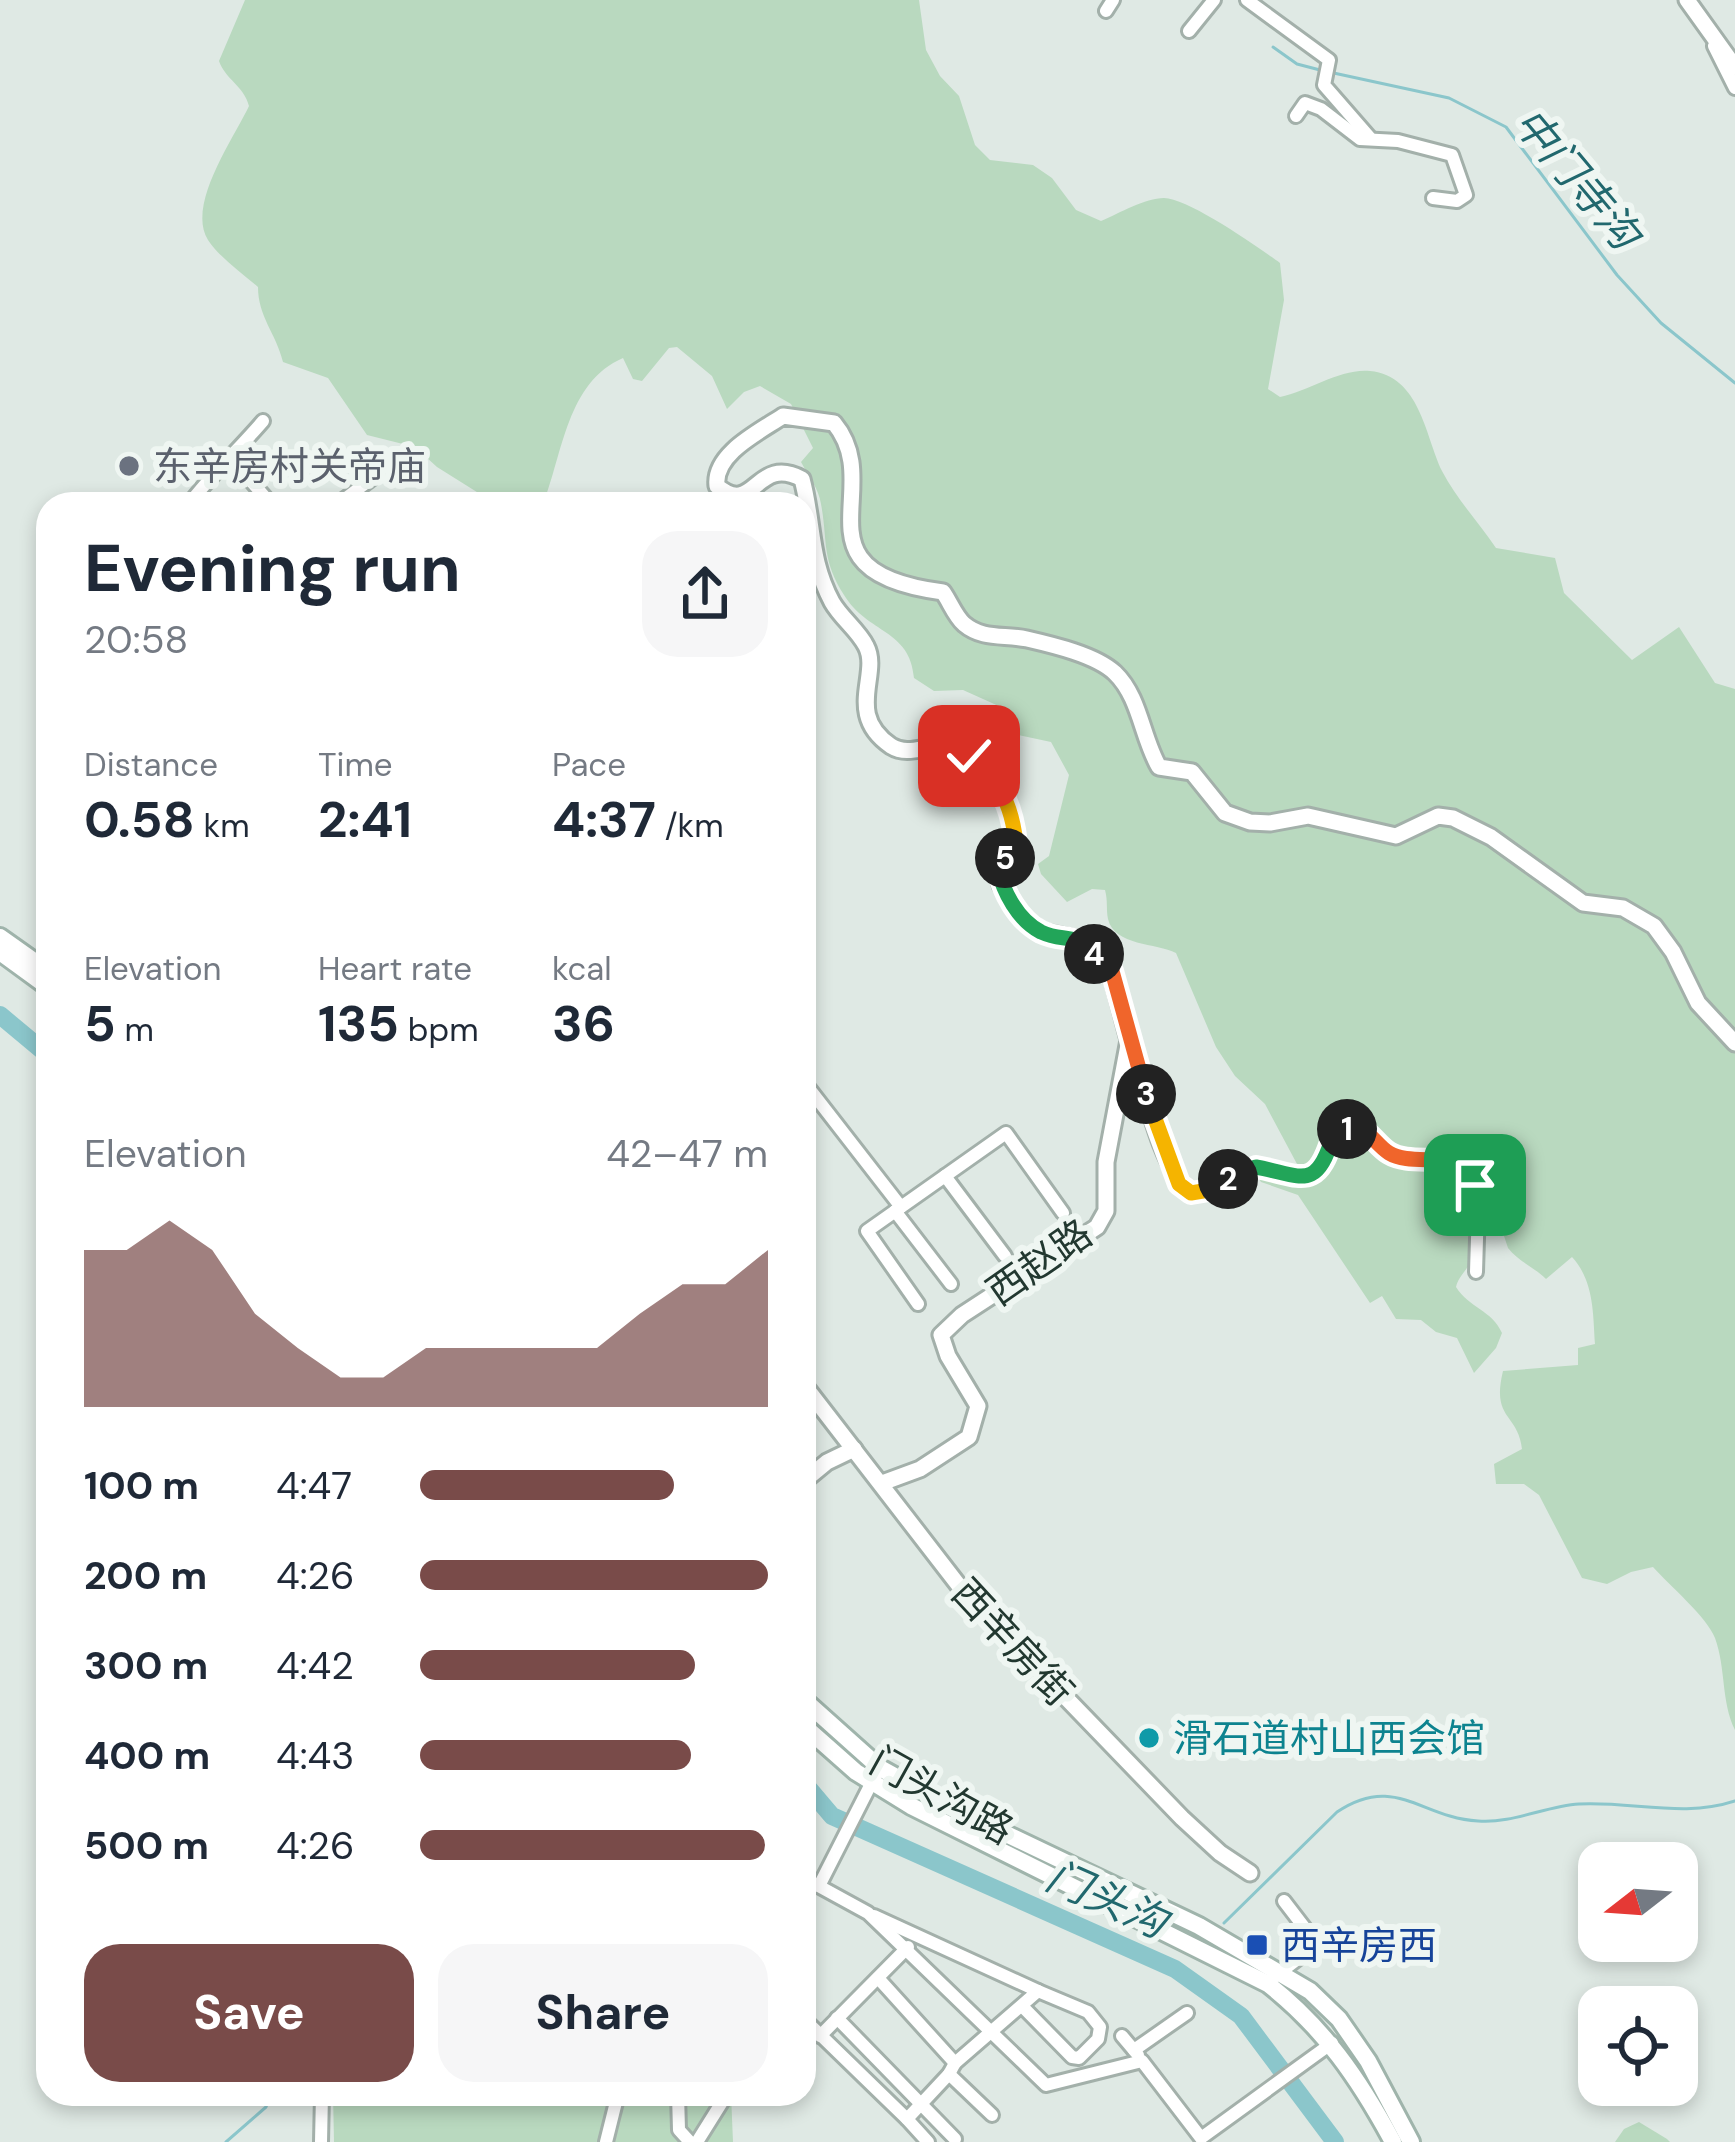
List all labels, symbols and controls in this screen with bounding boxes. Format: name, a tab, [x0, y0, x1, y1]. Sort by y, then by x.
water label: 中门寺沟	[1502, 96, 1654, 263]
place label: 东辛房村关帝庙	[153, 441, 426, 492]
marker: 东辛房村关帝庙	[116, 453, 142, 479]
text: Evening run	[84, 526, 461, 611]
button: share	[642, 531, 768, 657]
text: 20:58	[84, 614, 188, 665]
pin	[918, 705, 1020, 807]
icon: check	[936, 723, 1002, 789]
text: Distance	[84, 743, 218, 786]
text: Time	[318, 743, 393, 786]
text: Pace	[552, 743, 626, 786]
text: 0.58	[84, 786, 195, 853]
text: 2:41	[318, 786, 412, 853]
text: 4:37	[552, 786, 656, 853]
text: km	[195, 804, 250, 847]
text: /km	[656, 804, 724, 847]
pin: 5	[975, 828, 1035, 888]
text: 5	[995, 836, 1015, 879]
pin: 4	[1064, 924, 1124, 984]
text: 4	[1083, 932, 1105, 975]
text: Elevation	[84, 947, 222, 990]
text: Heart rate	[318, 947, 472, 990]
text: kcal	[552, 947, 612, 990]
text: 5	[84, 990, 116, 1057]
text: 135	[318, 990, 399, 1057]
text: 36	[552, 990, 615, 1057]
text: m	[116, 1008, 154, 1051]
text: bpm	[399, 1008, 479, 1051]
pin: 3	[1116, 1064, 1176, 1124]
text: 3	[1136, 1072, 1156, 1115]
pin: 1	[1317, 1099, 1377, 1159]
text: 1	[1341, 1107, 1353, 1150]
text: Elevation	[84, 1128, 247, 1179]
text: 42–47 m	[606, 1128, 768, 1179]
pin	[1424, 1134, 1526, 1236]
pin: 2	[1198, 1149, 1258, 1209]
icon: arrive	[1442, 1152, 1508, 1218]
text: 2	[1218, 1157, 1238, 1200]
street label: 西赵路	[977, 1208, 1102, 1317]
text: 100 m	[84, 1460, 199, 1511]
text: 4:47	[276, 1460, 352, 1511]
text: 200 m	[84, 1550, 207, 1601]
text: 4:26	[276, 1550, 355, 1601]
street label: 西辛房街	[941, 1568, 1084, 1717]
text: 300 m	[84, 1640, 208, 1691]
text: 4:42	[276, 1640, 354, 1691]
place label: 滑石道村山西会馆	[1173, 1713, 1485, 1764]
marker: 滑石道村山西会馆	[1136, 1725, 1162, 1751]
text: 400 m	[84, 1730, 210, 1781]
text: 4:43	[276, 1730, 354, 1781]
street label: 门头沟路	[861, 1735, 1022, 1856]
text: 500 m	[84, 1820, 209, 1871]
text: 4:26	[276, 1820, 355, 1871]
north arrow	[1578, 1842, 1698, 1962]
map controls	[1578, 1842, 1698, 2106]
water label: 门头沟	[1038, 1849, 1179, 1952]
place label: 西辛房西	[1281, 1920, 1437, 1971]
marker: 西辛房西	[1244, 1932, 1270, 1958]
button: Save	[84, 1944, 414, 2082]
button: Share	[438, 1944, 768, 2082]
button: locate	[1578, 1986, 1698, 2106]

